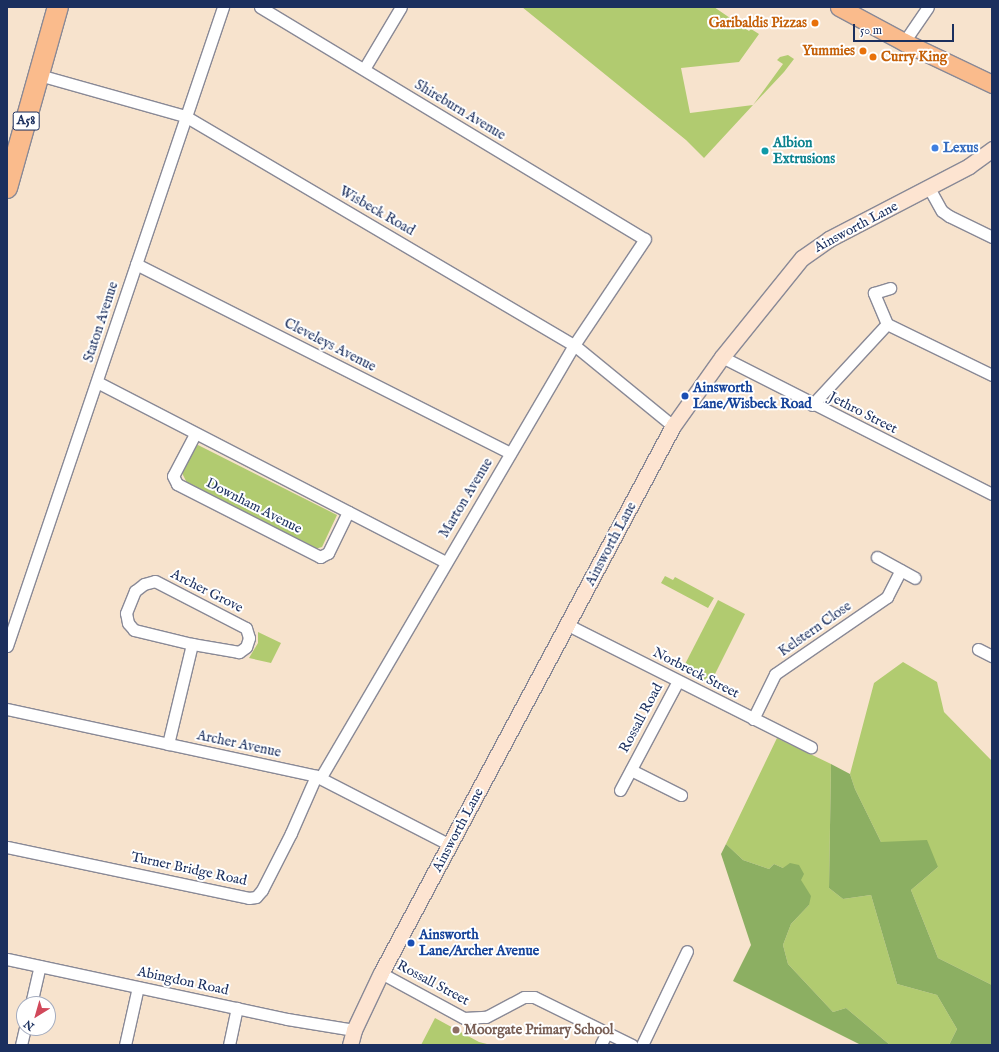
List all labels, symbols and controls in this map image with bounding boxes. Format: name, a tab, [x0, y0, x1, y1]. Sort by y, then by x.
place label: Garibaldis Pizzas	[709, 15, 807, 31]
scale bar	[855, 16, 956, 42]
marker: Garibaldis Pizzas	[810, 18, 820, 28]
text: 50 m	[860, 23, 882, 38]
place label: Yummies	[802, 43, 855, 59]
marker: Yummies	[858, 46, 868, 56]
place label: Curry King	[881, 49, 947, 65]
marker: Curry King	[868, 52, 878, 62]
street label: Shireburn Avenue	[412, 76, 508, 144]
road number: A58	[12, 110, 40, 132]
place label: Albion Extrusions	[773, 135, 835, 168]
place label: Lexus	[943, 140, 978, 156]
marker: Lexus	[930, 143, 940, 153]
marker: Albion Extrusions	[760, 146, 770, 156]
street label: Wisbeck Road	[336, 183, 418, 239]
street label: Ainsworth Lane	[811, 198, 901, 256]
street label: Staton Avenue	[80, 280, 122, 364]
street label: Cleveleys Avenue	[281, 315, 379, 375]
place label: Ainsworth Lane/Wisbeck Road	[693, 380, 812, 412]
street label: Jethro Street	[826, 389, 900, 437]
marker: Ainsworth Lane/Wisbeck Road	[680, 391, 690, 401]
street label: Marton Avenue	[436, 455, 496, 541]
street label: Downham Avenue	[203, 475, 305, 537]
street label: Ainsworth Lane	[582, 499, 640, 589]
street label: Archer Grove	[168, 566, 246, 616]
street label: Kelstern Close	[775, 598, 855, 660]
street label: Norbreck Street	[650, 644, 742, 702]
street label: Rossall Road	[616, 680, 666, 756]
street label: Archer Avenue	[195, 727, 283, 761]
street label: Ainsworth Lane	[429, 785, 487, 875]
street label: Turner Bridge Road	[130, 849, 248, 889]
place label: Ainsworth Lane/Archer Avenue	[419, 927, 539, 960]
marker: Ainsworth Lane/Archer Avenue	[406, 938, 416, 948]
street label: Rossall Street	[394, 957, 472, 1009]
street label: Abingdon Road	[136, 963, 230, 999]
north arrow	[16, 996, 56, 1036]
text: N	[21, 1016, 37, 1033]
place label: Moorgate Primary School	[464, 1022, 614, 1038]
marker: Moorgate Primary School	[451, 1025, 461, 1035]

